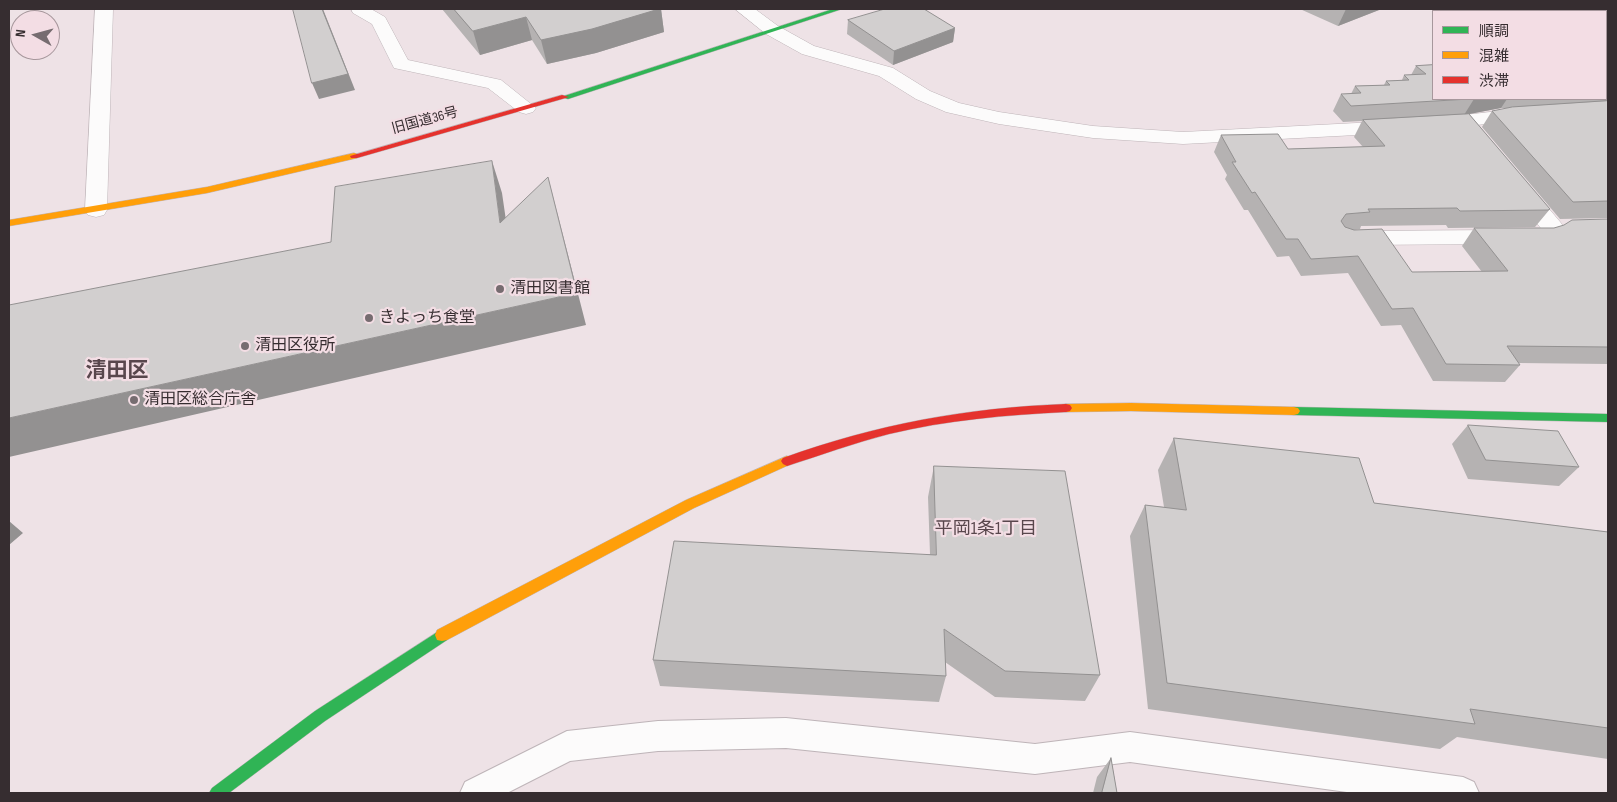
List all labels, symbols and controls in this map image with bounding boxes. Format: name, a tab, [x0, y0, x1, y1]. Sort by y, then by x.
north arrow	[10, 10, 60, 60]
legend	[1432, 10, 1607, 100]
text: 順調	[1479, 22, 1509, 41]
text: N	[12, 28, 29, 38]
text: 混雑	[1479, 47, 1509, 66]
text: 渋滞	[1479, 72, 1509, 91]
street label: 旧国道36号	[390, 104, 460, 138]
place label: 清田図書館	[510, 279, 590, 299]
marker: 清田図書館	[494, 283, 506, 295]
place label: きよっち食堂	[379, 308, 475, 328]
marker: きよっち食堂	[363, 312, 375, 324]
place label: 清田区役所	[255, 336, 335, 356]
marker: 清田区役所	[239, 340, 251, 352]
district label: 清田区	[86, 359, 148, 385]
place label: 清田区総合庁舎	[144, 390, 256, 410]
marker: 清田区総合庁舎	[128, 394, 140, 406]
district label: 平岡1条1丁目	[935, 518, 1037, 540]

